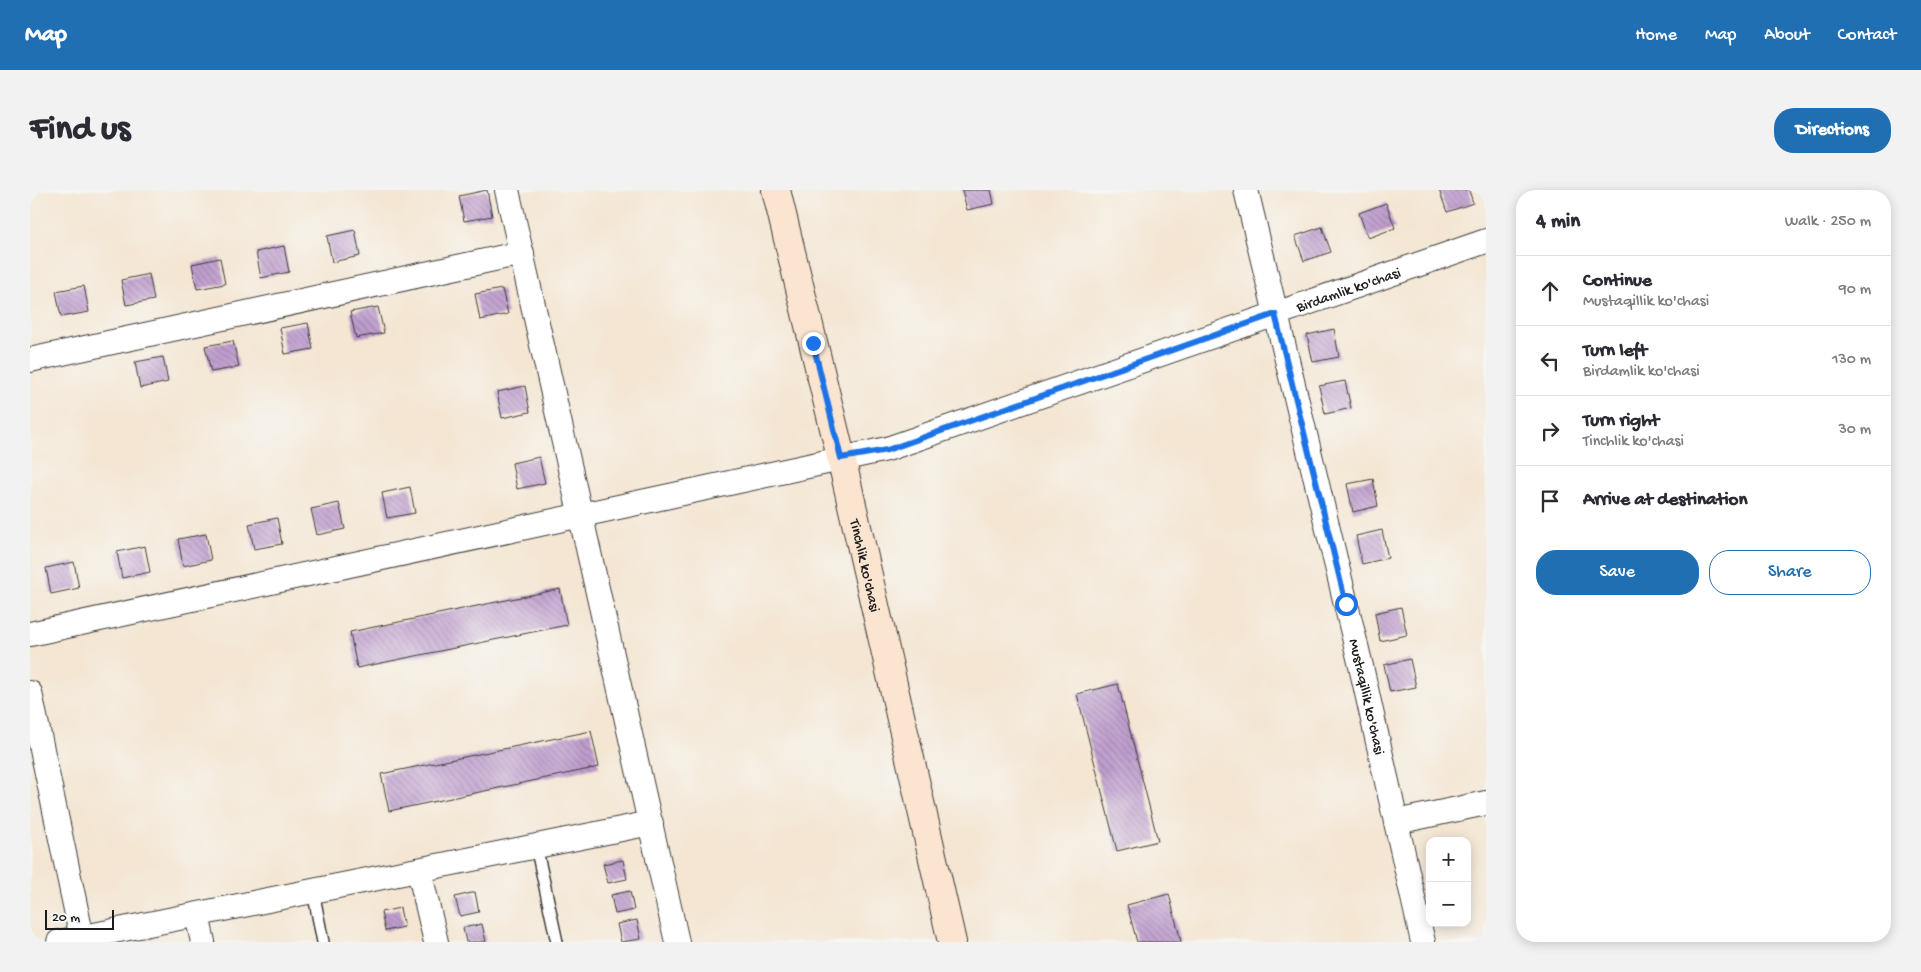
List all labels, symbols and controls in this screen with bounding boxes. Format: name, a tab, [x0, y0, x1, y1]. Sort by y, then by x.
text: Map	[25, 21, 67, 50]
text: Home	[1635, 25, 1677, 46]
text: Map	[1705, 25, 1736, 46]
text: About	[1764, 25, 1810, 46]
text: Contact	[1838, 25, 1896, 46]
button: Directions	[1774, 108, 1891, 153]
text: Find us	[30, 110, 130, 151]
text: 4 min	[1536, 210, 1580, 235]
text: Walk · 250 m	[1785, 213, 1871, 232]
street label: Birdamlik ko'chasi	[1293, 264, 1404, 318]
text: Continue	[1583, 270, 1652, 293]
icon: ahead	[1536, 277, 1564, 305]
text: 90 m	[1839, 281, 1871, 300]
text: Mustaqillik ko'chasi	[1583, 293, 1709, 312]
route end	[802, 332, 825, 355]
text: Turn left	[1583, 340, 1647, 363]
icon: left	[1536, 347, 1564, 375]
text: 130 m	[1832, 351, 1871, 370]
text: Birdamlik ko'chasi	[1583, 363, 1700, 382]
text: Turn right	[1583, 410, 1659, 433]
icon: right	[1536, 417, 1564, 445]
text: 30 m	[1838, 421, 1871, 440]
text: Tinchlik ko'chasi	[1583, 433, 1684, 452]
icon: arrive	[1536, 487, 1564, 515]
text: Arrive at destination	[1583, 489, 1747, 512]
street label: Tinchlik ko'chasi	[844, 517, 883, 614]
button: Save	[1536, 550, 1699, 595]
button: Share	[1709, 550, 1871, 595]
route start	[1335, 593, 1358, 616]
street label: Mustaqillik ko'chasi	[1344, 637, 1388, 757]
map controls	[1426, 837, 1471, 927]
button: +	[1426, 837, 1471, 882]
button: −	[1426, 882, 1471, 927]
scale bar	[45, 907, 114, 930]
text: 20 m	[52, 910, 80, 927]

